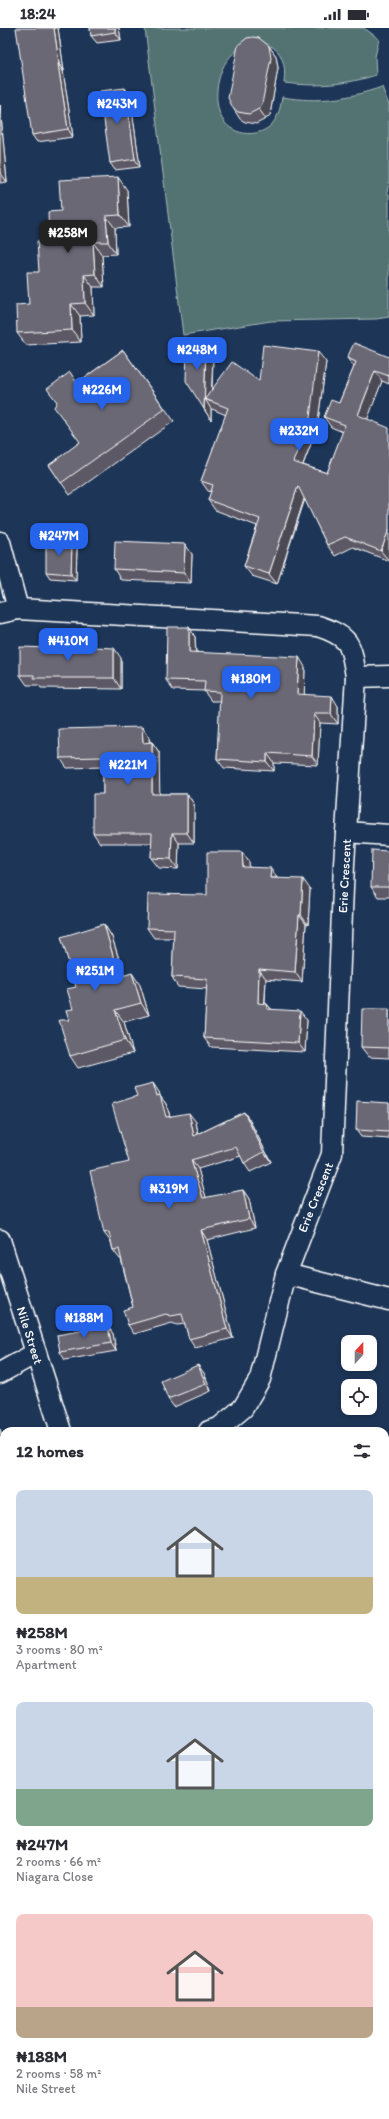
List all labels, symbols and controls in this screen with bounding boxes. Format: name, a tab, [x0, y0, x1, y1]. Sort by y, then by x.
text: 18:24	[20, 5, 56, 23]
pin: ₦243M	[89, 91, 145, 125]
text: ₦243M	[97, 96, 137, 111]
pin: ₦258M	[40, 220, 96, 254]
text: ₦258M	[48, 225, 88, 240]
pin: ₦248M	[169, 337, 225, 371]
text: ₦248M	[177, 342, 217, 357]
pin: ₦226M	[74, 377, 130, 411]
text: ₦226M	[82, 382, 122, 397]
pin: ₦232M	[271, 418, 327, 452]
text: ₦232M	[279, 423, 319, 438]
pin: ₦247M	[31, 523, 87, 557]
text: ₦247M	[39, 528, 79, 543]
pin: ₦410M	[40, 628, 96, 662]
text: ₦410M	[48, 633, 88, 648]
pin: ₦180M	[223, 666, 279, 700]
text: ₦180M	[231, 671, 271, 686]
pin: ₦221M	[100, 752, 156, 786]
text: ₦221M	[109, 757, 147, 772]
street label: Erie Crescent	[335, 838, 354, 913]
pin: ₦251M	[67, 958, 123, 992]
text: ₦251M	[76, 963, 114, 978]
street label: Erie Crescent	[295, 1160, 336, 1234]
pin: ₦319M	[141, 1176, 197, 1210]
text: ₦319M	[150, 1181, 188, 1196]
street label: Nile Street	[14, 1305, 46, 1366]
pin: ₦188M	[56, 1305, 112, 1339]
text: ₦188M	[64, 1310, 104, 1325]
north arrow	[341, 1335, 377, 1371]
map controls	[341, 1335, 377, 1415]
button: locate	[341, 1379, 377, 1415]
icon: filters	[351, 1440, 373, 1462]
text: 12 homes	[16, 1441, 84, 1461]
icon: home	[159, 1516, 231, 1588]
text: ₦258M	[16, 1622, 68, 1642]
text: 3 rooms · 80 m²	[16, 1642, 103, 1657]
text: Apartment	[16, 1657, 77, 1672]
icon: home	[159, 1728, 231, 1800]
text: ₦247M	[16, 1834, 68, 1854]
text: 2 rooms · 66 m²	[16, 1854, 101, 1869]
text: Niagara Close	[16, 1869, 93, 1884]
icon: home	[159, 1940, 231, 2012]
text: ₦188M	[16, 2046, 67, 2066]
text: 2 rooms · 58 m²	[16, 2066, 101, 2081]
text: Nile Street	[16, 2081, 76, 2096]

